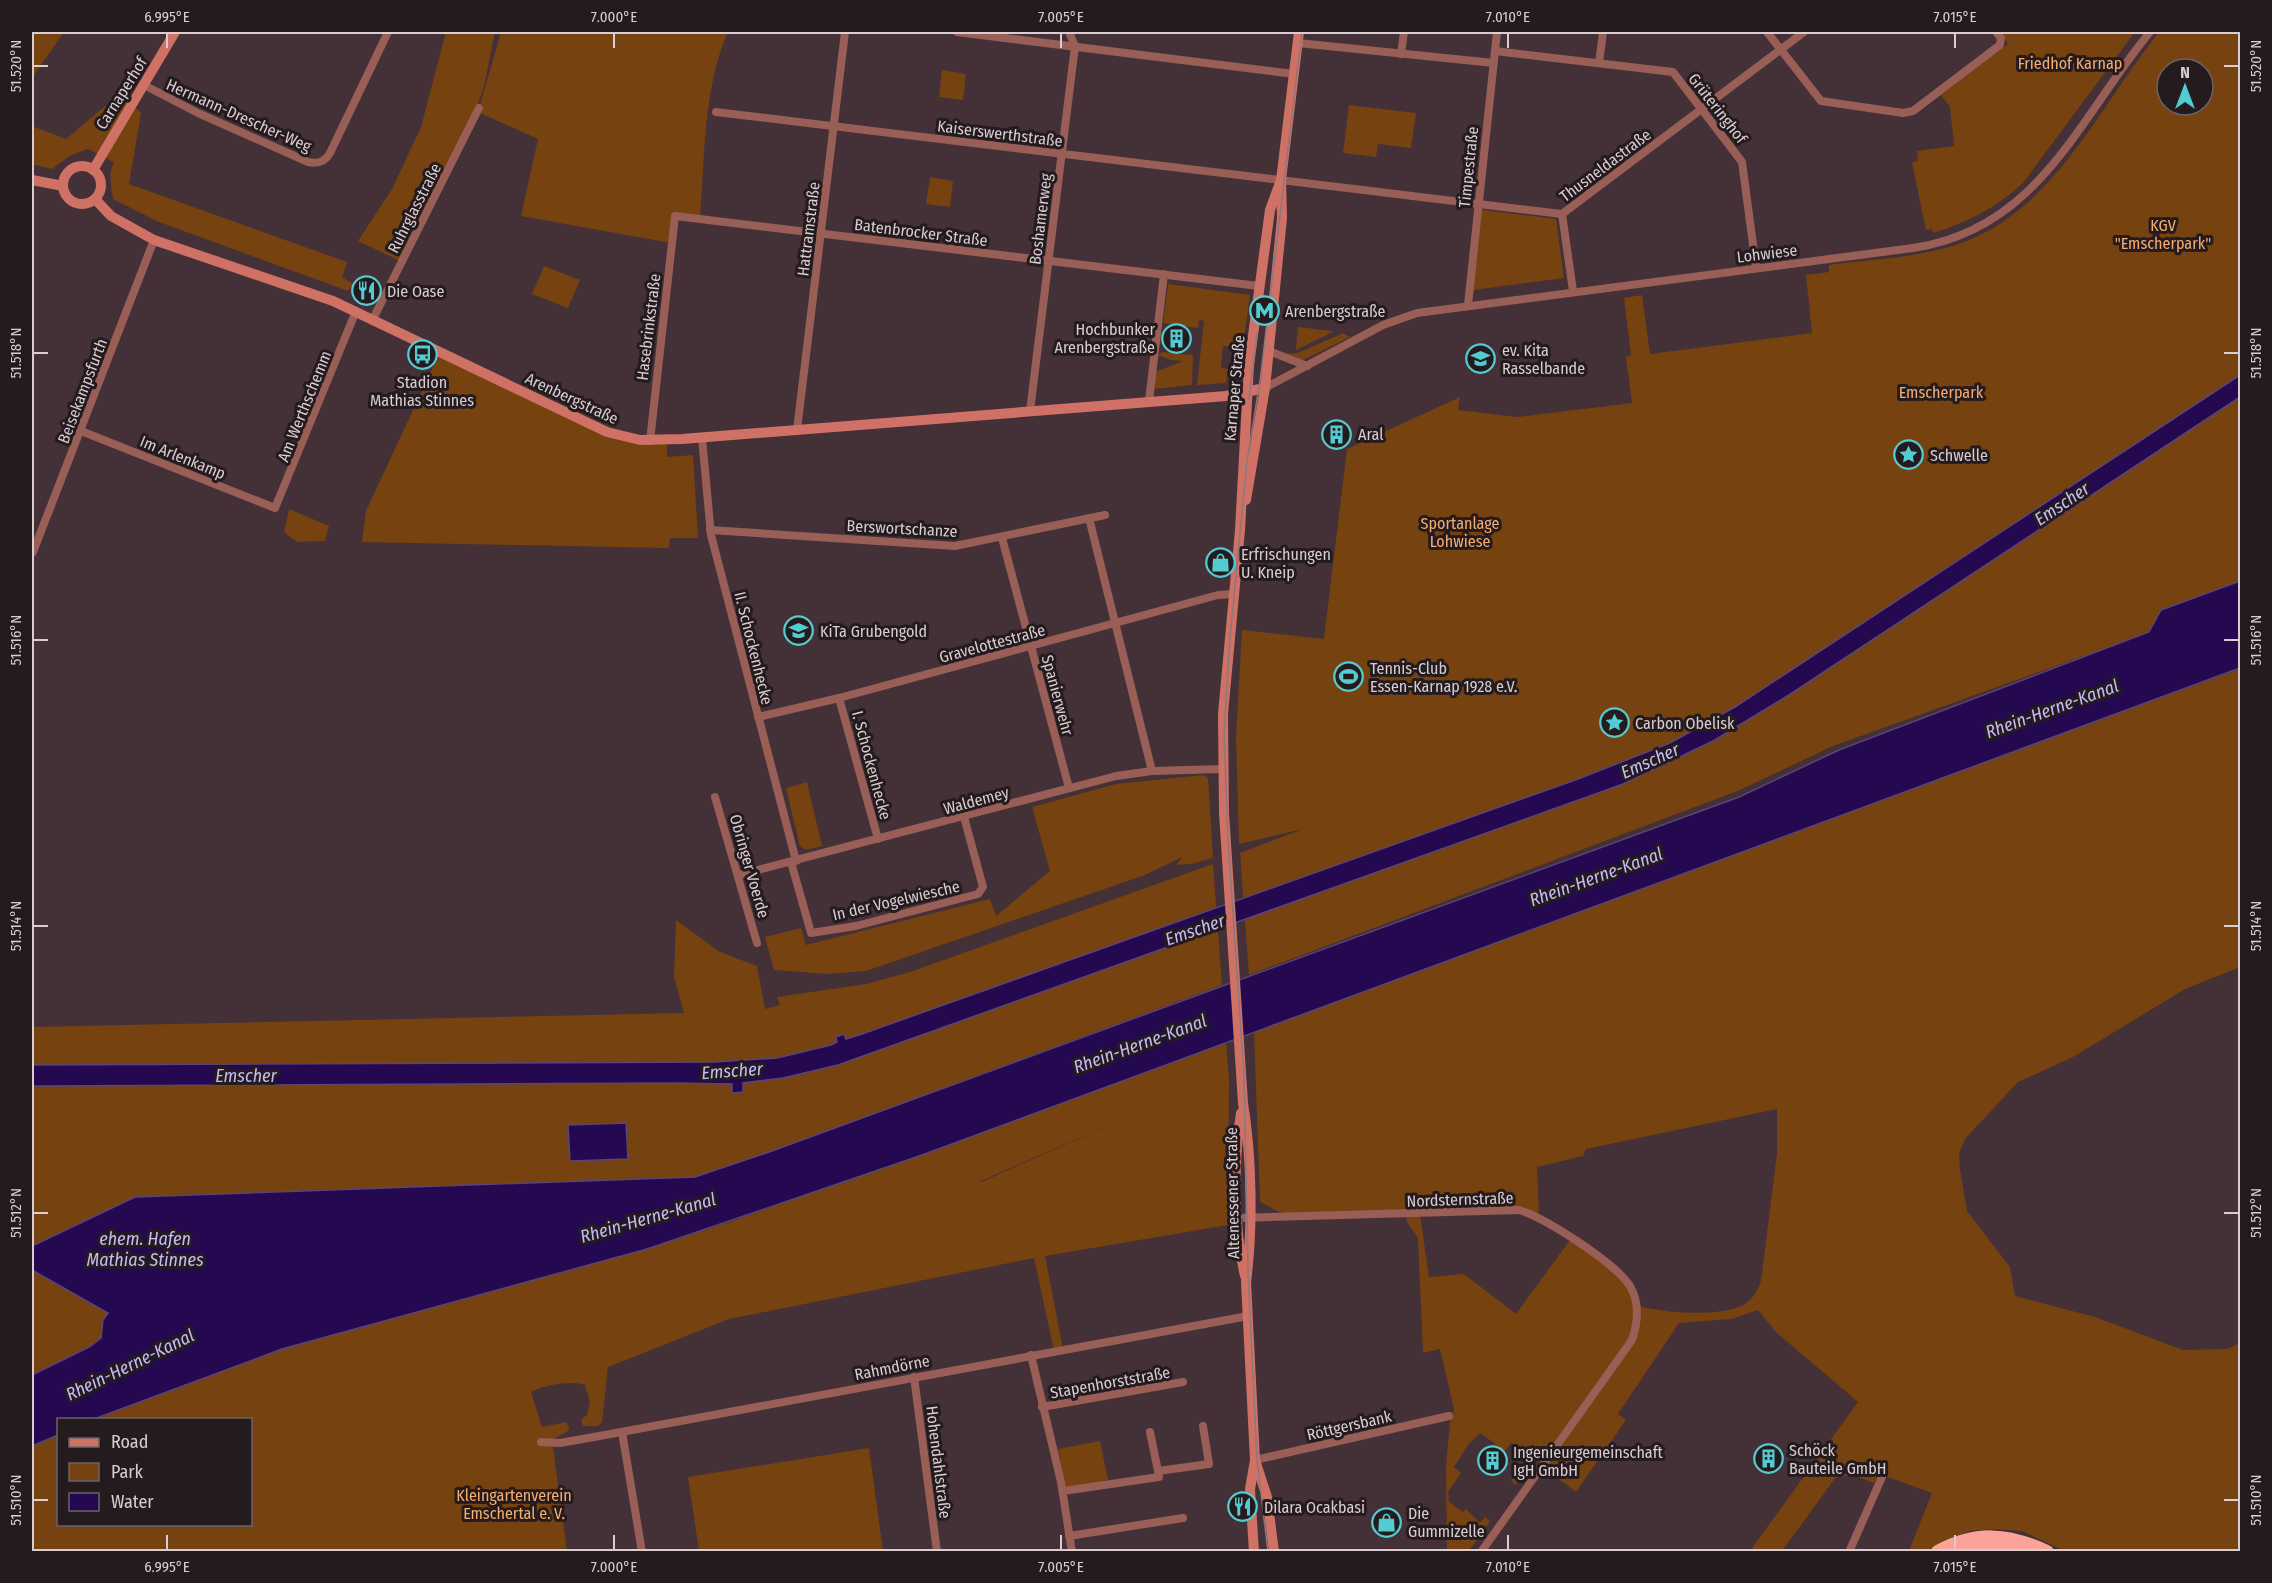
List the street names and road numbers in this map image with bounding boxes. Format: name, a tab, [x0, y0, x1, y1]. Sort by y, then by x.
street label: Carnaperhof	[92, 53, 152, 133]
street label: Grüteringhof	[1684, 70, 1751, 148]
street label: Hermann-Drescher-Weg	[163, 75, 315, 156]
street label: Kaiserswerthstraße	[936, 116, 1064, 151]
street label: Timpestraße	[1455, 125, 1482, 209]
street label: Thusneldastraße	[1556, 125, 1655, 206]
street label: Ruhrglasstraße	[384, 160, 445, 256]
street label: Boshamerweg	[1025, 172, 1056, 266]
street label: Hattramstraße	[793, 181, 824, 277]
street label: Batenbrocker Straße	[853, 215, 989, 250]
street label: Lohwiese	[1736, 240, 1798, 267]
street label: Hasebrinkstraße	[633, 272, 664, 382]
street label: Karnaper Straße	[1220, 334, 1249, 442]
street label: Beisekampsfurth	[54, 336, 111, 446]
street label: Am Werthschemm	[274, 348, 335, 464]
street label: Arenbergstraße	[522, 369, 621, 428]
street label: Im Arlenkamp	[137, 432, 228, 483]
street label: Berswortschanze	[846, 516, 958, 541]
street label: II. Schockenhecke	[730, 590, 777, 707]
street label: Gravelottestraße	[937, 620, 1047, 667]
street label: Spanierwehr	[1038, 653, 1077, 738]
street label: I. Schockenhecke	[848, 709, 895, 822]
street label: Waldemey	[941, 782, 1012, 818]
street label: Obringer Voerde	[726, 812, 773, 920]
street label: In der Vogelwiesche	[831, 877, 962, 924]
street label: Altenessener Straße	[1222, 1127, 1243, 1259]
street label: Nordsternstraße	[1406, 1188, 1514, 1211]
street label: Rahmdörne	[853, 1351, 931, 1384]
street label: Stapenhorststraße	[1049, 1363, 1172, 1402]
street label: Hohendahlstraße	[922, 1405, 955, 1520]
street label: Röttgersbank	[1305, 1406, 1394, 1444]

